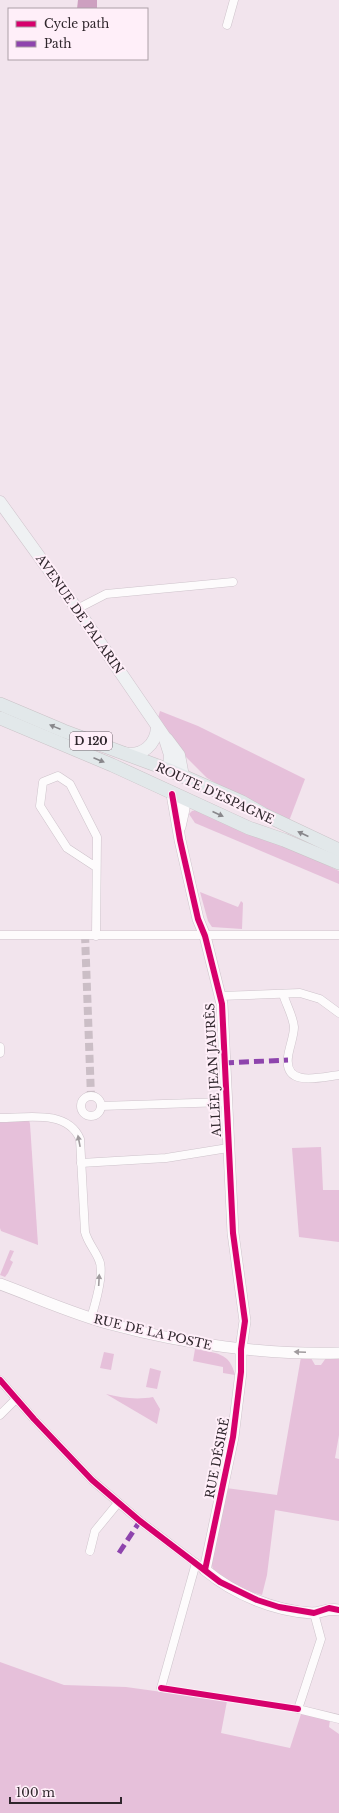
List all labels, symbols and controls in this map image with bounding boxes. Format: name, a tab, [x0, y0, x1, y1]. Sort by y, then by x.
legend	[8, 8, 148, 60]
text: Cycle path	[44, 16, 109, 31]
text: Path	[44, 36, 72, 51]
street label: AVENUE DE PALARIN	[32, 551, 127, 677]
one-way arrow	[49, 724, 61, 730]
road number: D 120	[70, 732, 112, 750]
one-way arrow	[94, 757, 105, 763]
street label: ROUTE D'ESPAGNE	[154, 759, 277, 827]
one-way arrow	[212, 811, 223, 817]
one-way arrow	[298, 831, 309, 837]
street label: ALLÉE JEAN JAURÈS	[201, 1002, 224, 1138]
one-way arrow	[76, 1134, 82, 1147]
one-way arrow	[96, 1274, 103, 1286]
street label: RUE DE LA POSTE	[92, 1311, 214, 1353]
one-way arrow	[294, 1348, 306, 1355]
street label: RUE DÉSIRÉ	[201, 1416, 232, 1500]
scale bar	[10, 1779, 121, 1805]
text: 100 m	[16, 1785, 55, 1800]

